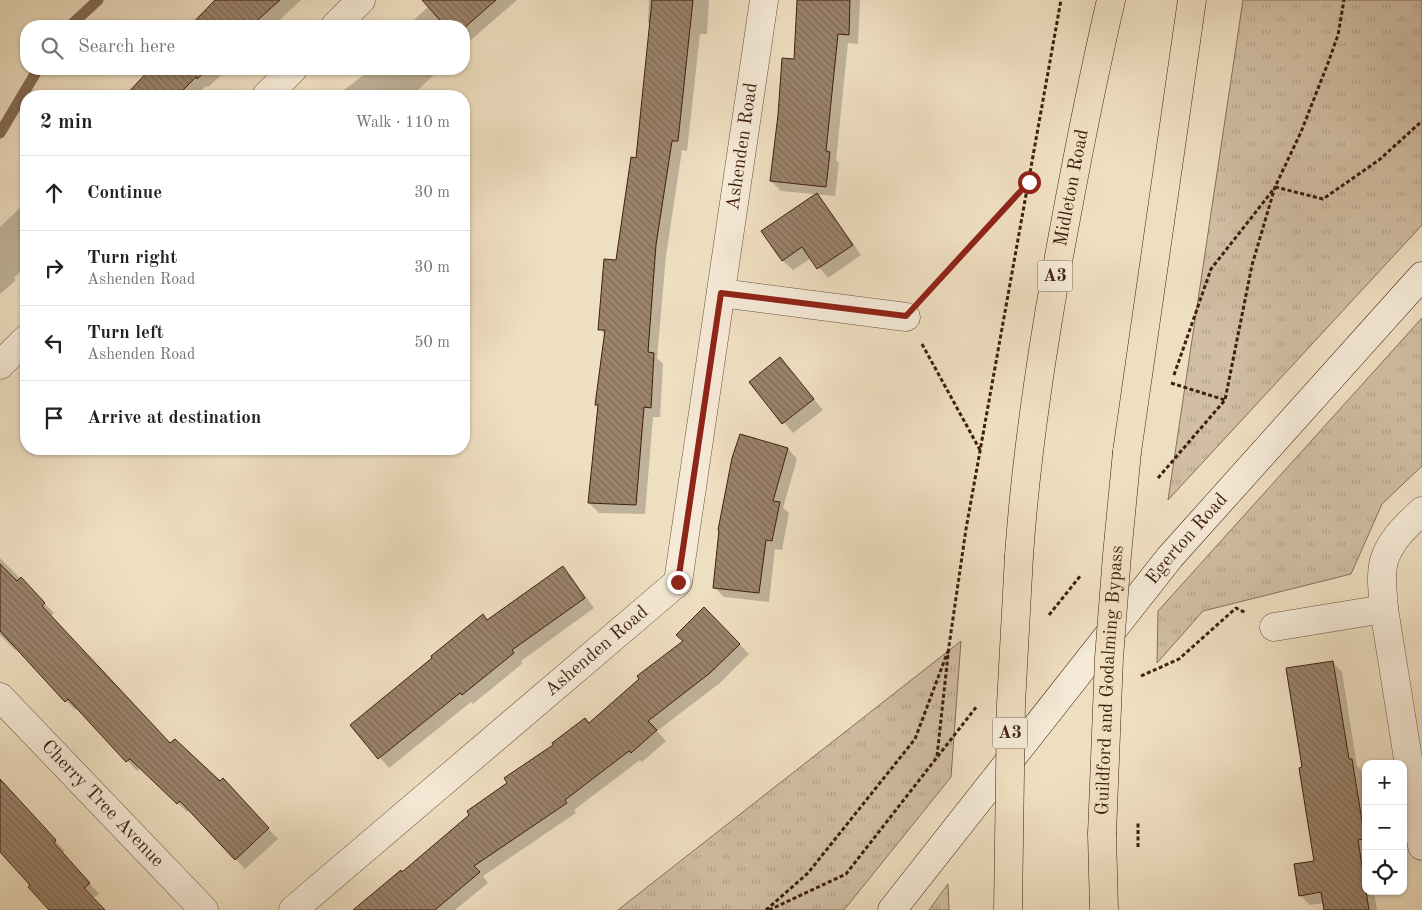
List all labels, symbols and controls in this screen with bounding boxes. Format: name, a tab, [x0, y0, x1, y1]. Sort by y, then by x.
search box	[20, 20, 470, 75]
icon: search	[38, 34, 66, 62]
text: Search here	[78, 38, 175, 57]
street label: Ashenden Road	[724, 81, 761, 212]
text: 2 min	[40, 112, 93, 133]
text: Walk · 110 m	[355, 115, 450, 131]
street label: Midleton Road	[1051, 128, 1092, 248]
route start	[1018, 171, 1041, 194]
icon: ahead	[40, 179, 68, 207]
text: Continue	[87, 184, 162, 203]
text: 30 m	[414, 185, 450, 201]
text: Turn right	[87, 249, 177, 268]
icon: right	[40, 254, 68, 282]
text: 30 m	[414, 260, 450, 276]
road number: A3	[1038, 260, 1072, 292]
text: Ashenden Road	[87, 272, 195, 288]
text: Turn left	[87, 324, 164, 343]
icon: left	[40, 329, 68, 357]
text: 50 m	[414, 335, 450, 351]
text: Ashenden Road	[87, 347, 195, 363]
icon: arrive	[40, 404, 68, 432]
text: Arrive at destination	[87, 409, 261, 428]
street label: Egerton Road	[1143, 490, 1232, 588]
street label: Guildford and Godalming Bypass	[1093, 544, 1127, 816]
route end	[667, 571, 690, 594]
street label: Ashenden Road	[542, 602, 652, 700]
road number: A3	[992, 718, 1028, 748]
street label: Cherry Tree Avenue	[38, 737, 167, 871]
map controls	[1362, 760, 1407, 895]
button: +	[1362, 760, 1407, 805]
button: −	[1362, 805, 1407, 850]
button: locate	[1362, 850, 1407, 895]

